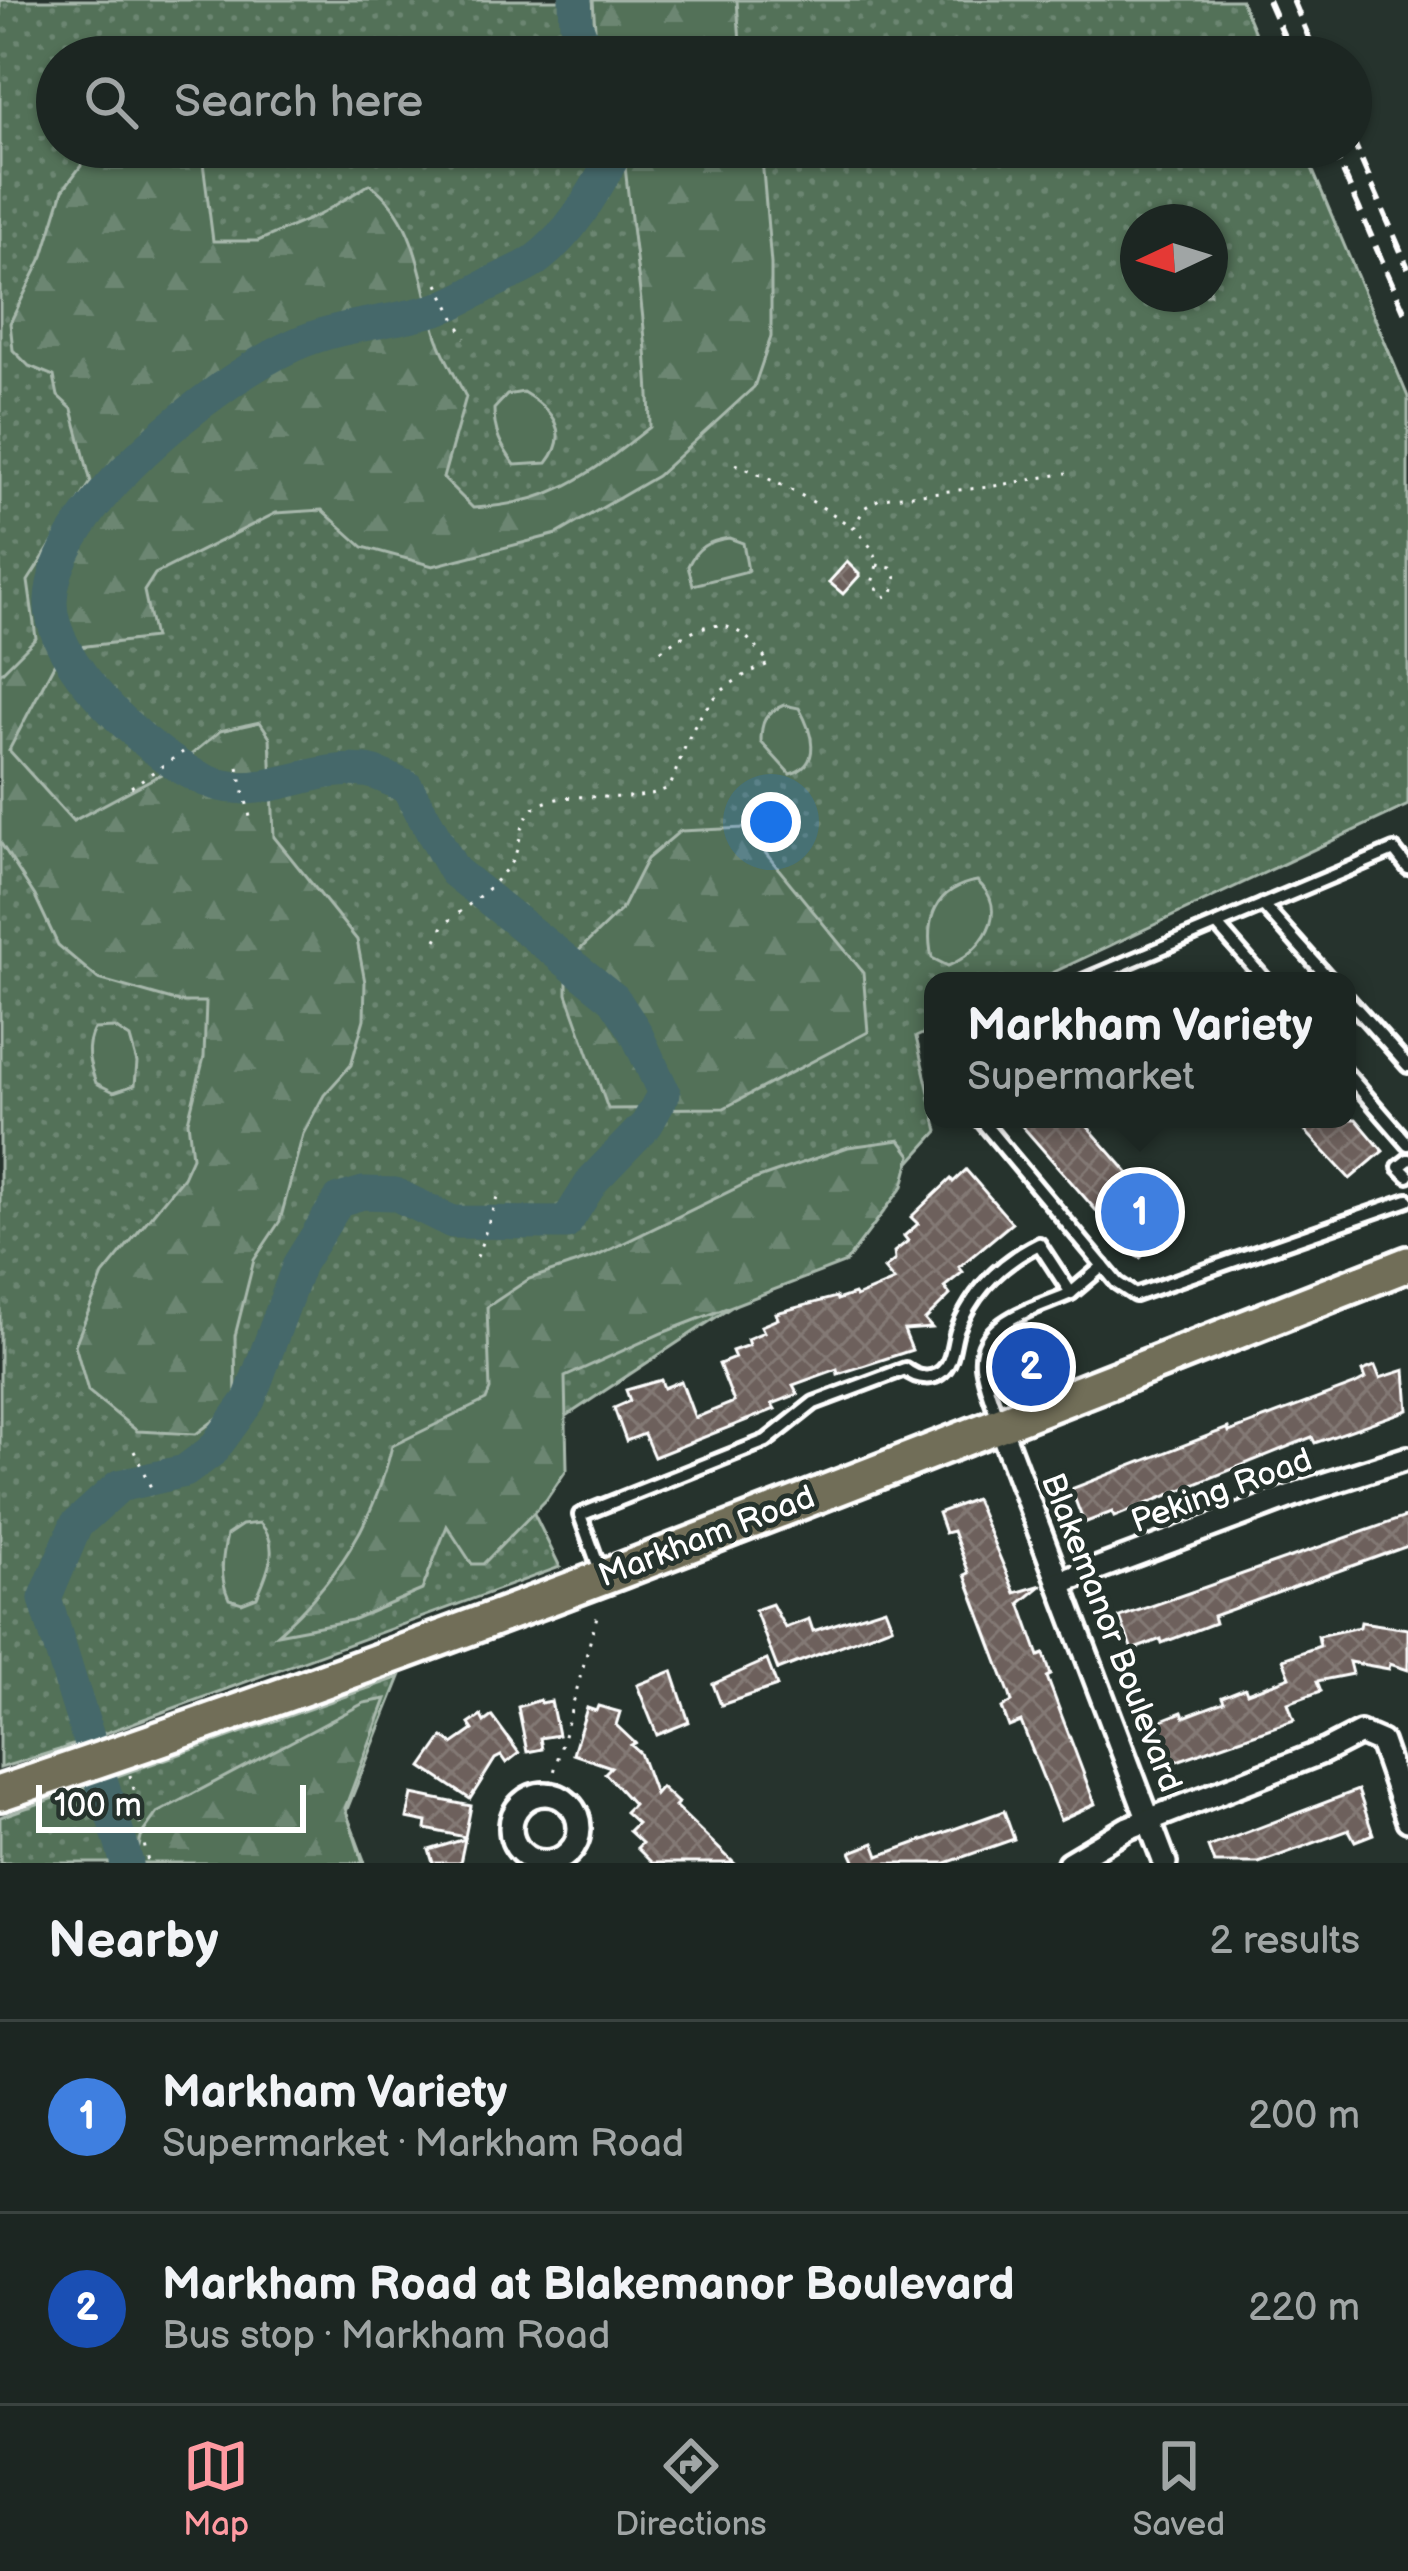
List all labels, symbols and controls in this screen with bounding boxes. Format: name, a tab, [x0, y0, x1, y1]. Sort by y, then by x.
search box	[36, 36, 1372, 168]
icon: search	[78, 69, 144, 135]
text: Search here	[174, 75, 423, 130]
north arrow	[1120, 204, 1228, 312]
your location	[741, 792, 801, 852]
popup	[924, 972, 1356, 1128]
text: Markham Variety	[967, 999, 1313, 1054]
text: Supermarket	[967, 1054, 1194, 1101]
pin: 1	[1101, 1167, 1179, 1257]
pin: 2	[992, 1322, 1070, 1412]
street label: Peking Road	[1126, 1440, 1317, 1542]
street label: Blakemanor Boulevard	[1032, 1468, 1190, 1798]
street label: Markham Road	[593, 1477, 820, 1596]
scale bar	[36, 1779, 306, 1832]
text: 100 m	[54, 1786, 142, 1826]
text: Nearby	[48, 1911, 219, 1972]
text: 2 results	[1209, 1918, 1360, 1965]
text: Markham Variety	[162, 2066, 507, 2121]
text: 1	[79, 2093, 95, 2140]
text: 200 m	[1248, 2093, 1360, 2140]
text: Supermarket · Markham Road	[162, 2121, 684, 2168]
text: Markham Road at Blakemanor Boulevard	[162, 2258, 1015, 2313]
text: 2	[75, 2285, 99, 2332]
text: 220 m	[1248, 2285, 1360, 2332]
text: Bus stop · Markham Road	[162, 2313, 610, 2360]
tab: Map	[183, 2433, 249, 2545]
tab: Directions	[615, 2433, 767, 2545]
tab: Saved	[1132, 2433, 1225, 2545]

